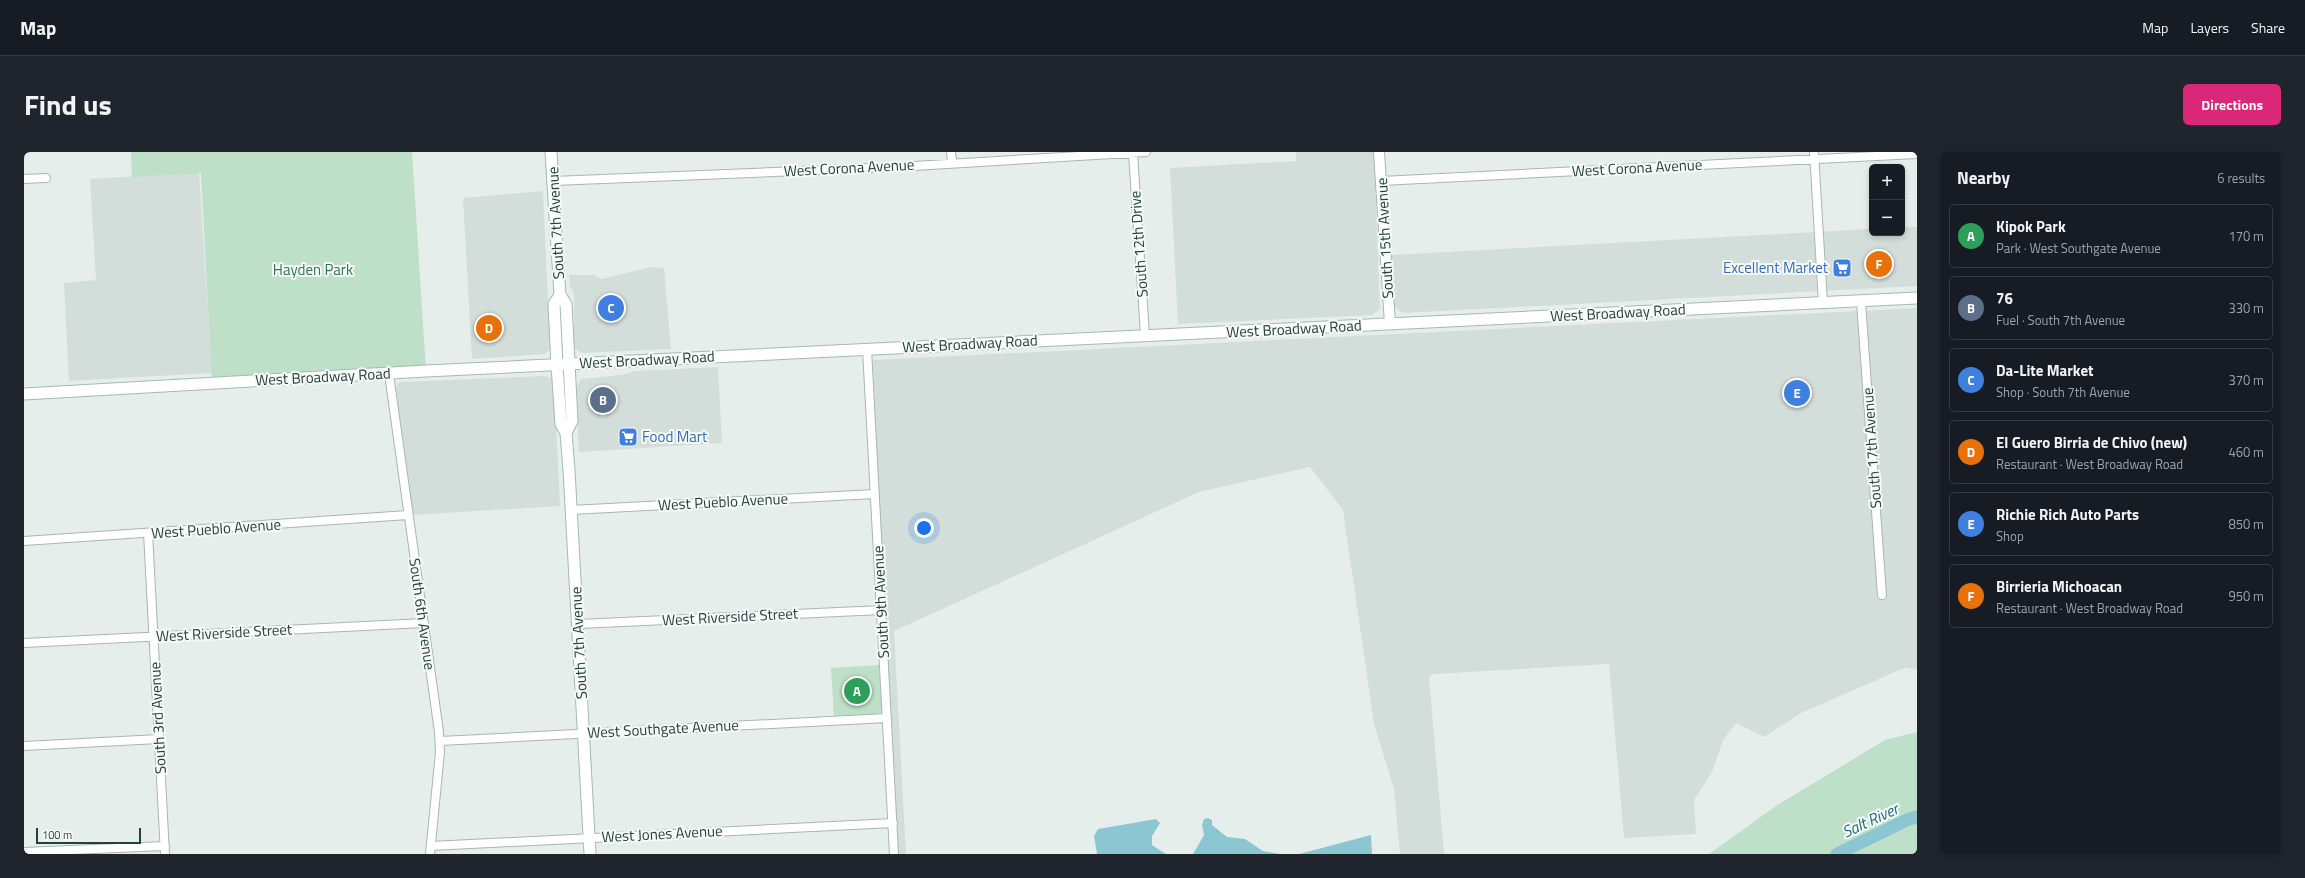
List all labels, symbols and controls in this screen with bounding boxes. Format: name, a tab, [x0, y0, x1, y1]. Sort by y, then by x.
text: Map	[20, 13, 56, 42]
text: Map	[2142, 17, 2168, 38]
text: Layers	[2190, 17, 2229, 38]
text: Share	[2251, 17, 2285, 38]
text: Find us	[24, 83, 112, 126]
button: Directions	[2183, 84, 2281, 125]
street label: West Corona Avenue	[783, 153, 915, 182]
street label: West Corona Avenue	[1571, 153, 1703, 182]
map controls	[1869, 164, 1905, 236]
button: +	[1869, 164, 1905, 200]
text: Nearby	[1957, 165, 2010, 191]
street label: South 7th Avenue	[541, 166, 570, 280]
text: 6 results	[2217, 168, 2265, 188]
street label: South 15th Avenue	[1370, 177, 1399, 299]
street label: South 12th Drive	[1123, 190, 1154, 298]
button: −	[1869, 200, 1905, 236]
text: Kipok Park	[1996, 215, 2066, 238]
text: A	[1967, 226, 1975, 246]
text: 170 m	[2228, 226, 2264, 246]
text: Park · West Southgate Avenue	[1996, 238, 2161, 258]
pin: F	[1866, 249, 1892, 279]
place label: Excellent Market	[1723, 256, 1829, 279]
supermarket icon: Excellent Market	[1831, 257, 1853, 279]
park label: Hayden Park	[273, 258, 353, 281]
text: 76	[1996, 287, 2013, 310]
pin: C	[598, 293, 624, 323]
street label: West Broadway Road	[1550, 297, 1686, 328]
text: B	[1967, 298, 1975, 318]
text: 330 m	[2228, 298, 2264, 318]
text: Fuel · South 7th Avenue	[1996, 310, 2125, 330]
pin: D	[476, 313, 502, 343]
street label: West Broadway Road	[1226, 313, 1362, 344]
street label: West Broadway Road	[902, 328, 1038, 359]
street label: West Broadway Road	[579, 344, 715, 375]
text: Da-Lite Market	[1996, 359, 2094, 382]
street label: West Broadway Road	[255, 361, 391, 392]
text: C	[1967, 370, 1975, 390]
text: 370 m	[2228, 370, 2264, 390]
pin: E	[1784, 378, 1810, 408]
text: Shop · South 7th Avenue	[1996, 382, 2130, 402]
pin: B	[590, 385, 616, 415]
street label: South 17th Avenue	[1856, 387, 1887, 509]
place label: Food Mart	[642, 425, 708, 448]
supermarket icon: Food Mart	[617, 426, 639, 448]
text: El Guero Birria de Chivo (new)	[1996, 431, 2187, 454]
text: D	[1967, 442, 1975, 462]
text: 460 m	[2228, 442, 2264, 462]
text: Restaurant · West Broadway Road	[1996, 454, 2183, 474]
street label: West Pueblo Avenue	[657, 487, 789, 516]
text: Richie Rich Auto Parts	[1996, 503, 2139, 526]
street label: West Pueblo Avenue	[150, 512, 282, 545]
text: E	[1967, 514, 1975, 534]
text: 850 m	[2228, 514, 2264, 534]
your location	[914, 518, 934, 538]
text: Shop	[1996, 526, 2024, 546]
street label: South 9th Avenue	[866, 545, 895, 659]
street label: South 6th Avenue	[403, 557, 442, 671]
text: Birrieria Michoacan	[1996, 575, 2122, 598]
street label: South 7th Avenue	[564, 586, 593, 700]
text: F	[1968, 586, 1974, 606]
text: 950 m	[2228, 586, 2264, 606]
text: Restaurant · West Broadway Road	[1996, 598, 2183, 618]
street label: West Riverside Street	[661, 601, 799, 632]
street label: West Riverside Street	[155, 617, 293, 648]
street label: South 3rd Avenue	[143, 661, 172, 775]
pin: A	[844, 676, 870, 706]
street label: West Southgate Avenue	[587, 713, 739, 744]
water label: Salt River	[1838, 796, 1904, 844]
street label: West Jones Avenue	[601, 819, 723, 848]
scale bar	[36, 826, 141, 845]
text: 100 m	[42, 827, 72, 843]

